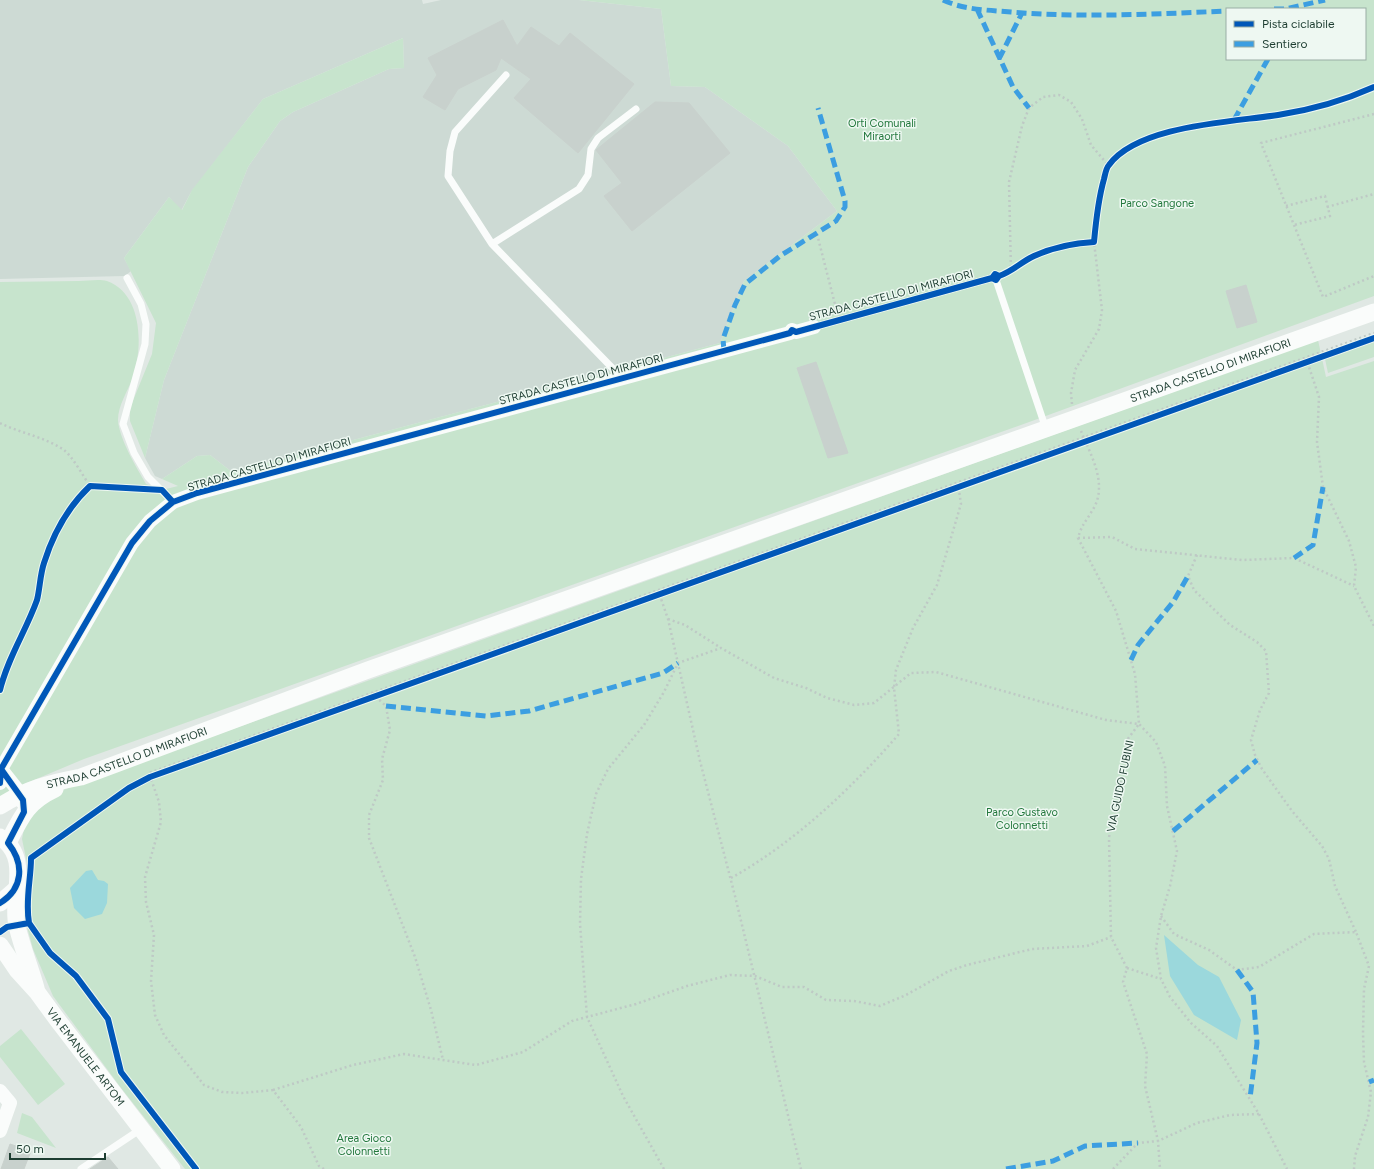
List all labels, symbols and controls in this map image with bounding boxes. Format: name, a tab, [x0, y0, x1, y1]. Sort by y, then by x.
legend	[1226, 8, 1366, 60]
text: Pista ciclabile	[1262, 17, 1335, 31]
text: Sentiero	[1262, 37, 1308, 51]
park label: Orti Comunali Miraorti	[848, 117, 916, 143]
park label: Parco Sangone	[1120, 197, 1194, 210]
street label: STRADA CASTELLO DI MIRAFIORI	[808, 267, 975, 324]
street label: STRADA CASTELLO DI MIRAFIORI	[1128, 336, 1293, 405]
street label: STRADA CASTELLO DI MIRAFIORI	[498, 351, 665, 408]
street label: STRADA CASTELLO DI MIRAFIORI	[186, 435, 352, 494]
street label: STRADA CASTELLO DI MIRAFIORI	[45, 725, 209, 792]
street label: VIA GUIDO FUBINI	[1104, 739, 1137, 833]
park label: Parco Gustavo Colonnetti	[986, 806, 1058, 832]
street label: VIA EMANUELE ARTOM	[44, 1005, 127, 1109]
park label: Area Gioco Colonnetti	[336, 1132, 392, 1158]
scale bar	[10, 1135, 105, 1161]
text: 50 m	[16, 1142, 44, 1156]

